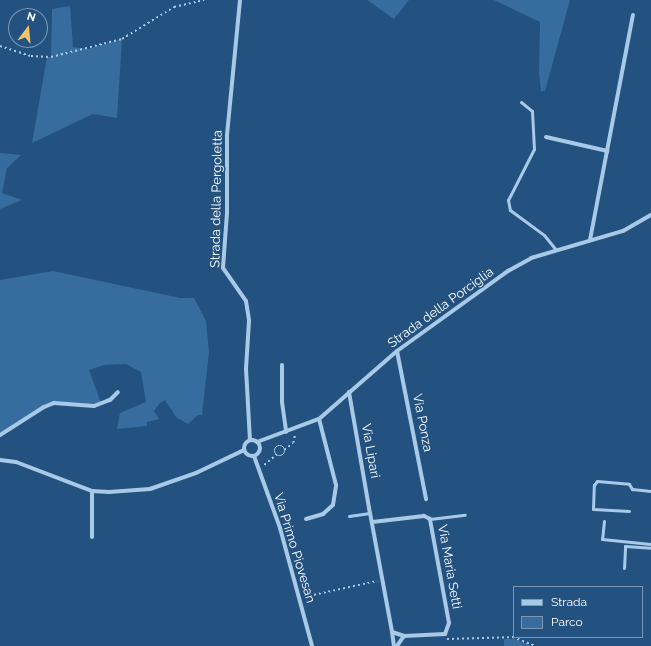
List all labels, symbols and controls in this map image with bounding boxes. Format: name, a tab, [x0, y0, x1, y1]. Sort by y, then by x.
north arrow	[8, 8, 48, 48]
text: N	[25, 10, 37, 24]
street label: Strada della Pergoletta	[208, 130, 226, 268]
street label: Strada della Porciglia	[385, 264, 497, 352]
street label: Via Ponza	[409, 393, 435, 453]
street label: Via Lipari	[358, 423, 382, 479]
street label: Via Primo Piovesan	[270, 491, 318, 605]
street label: Via Maria Setti	[434, 524, 464, 610]
legend	[513, 586, 643, 638]
text: Strada	[551, 595, 587, 609]
text: Parco	[551, 615, 583, 629]

